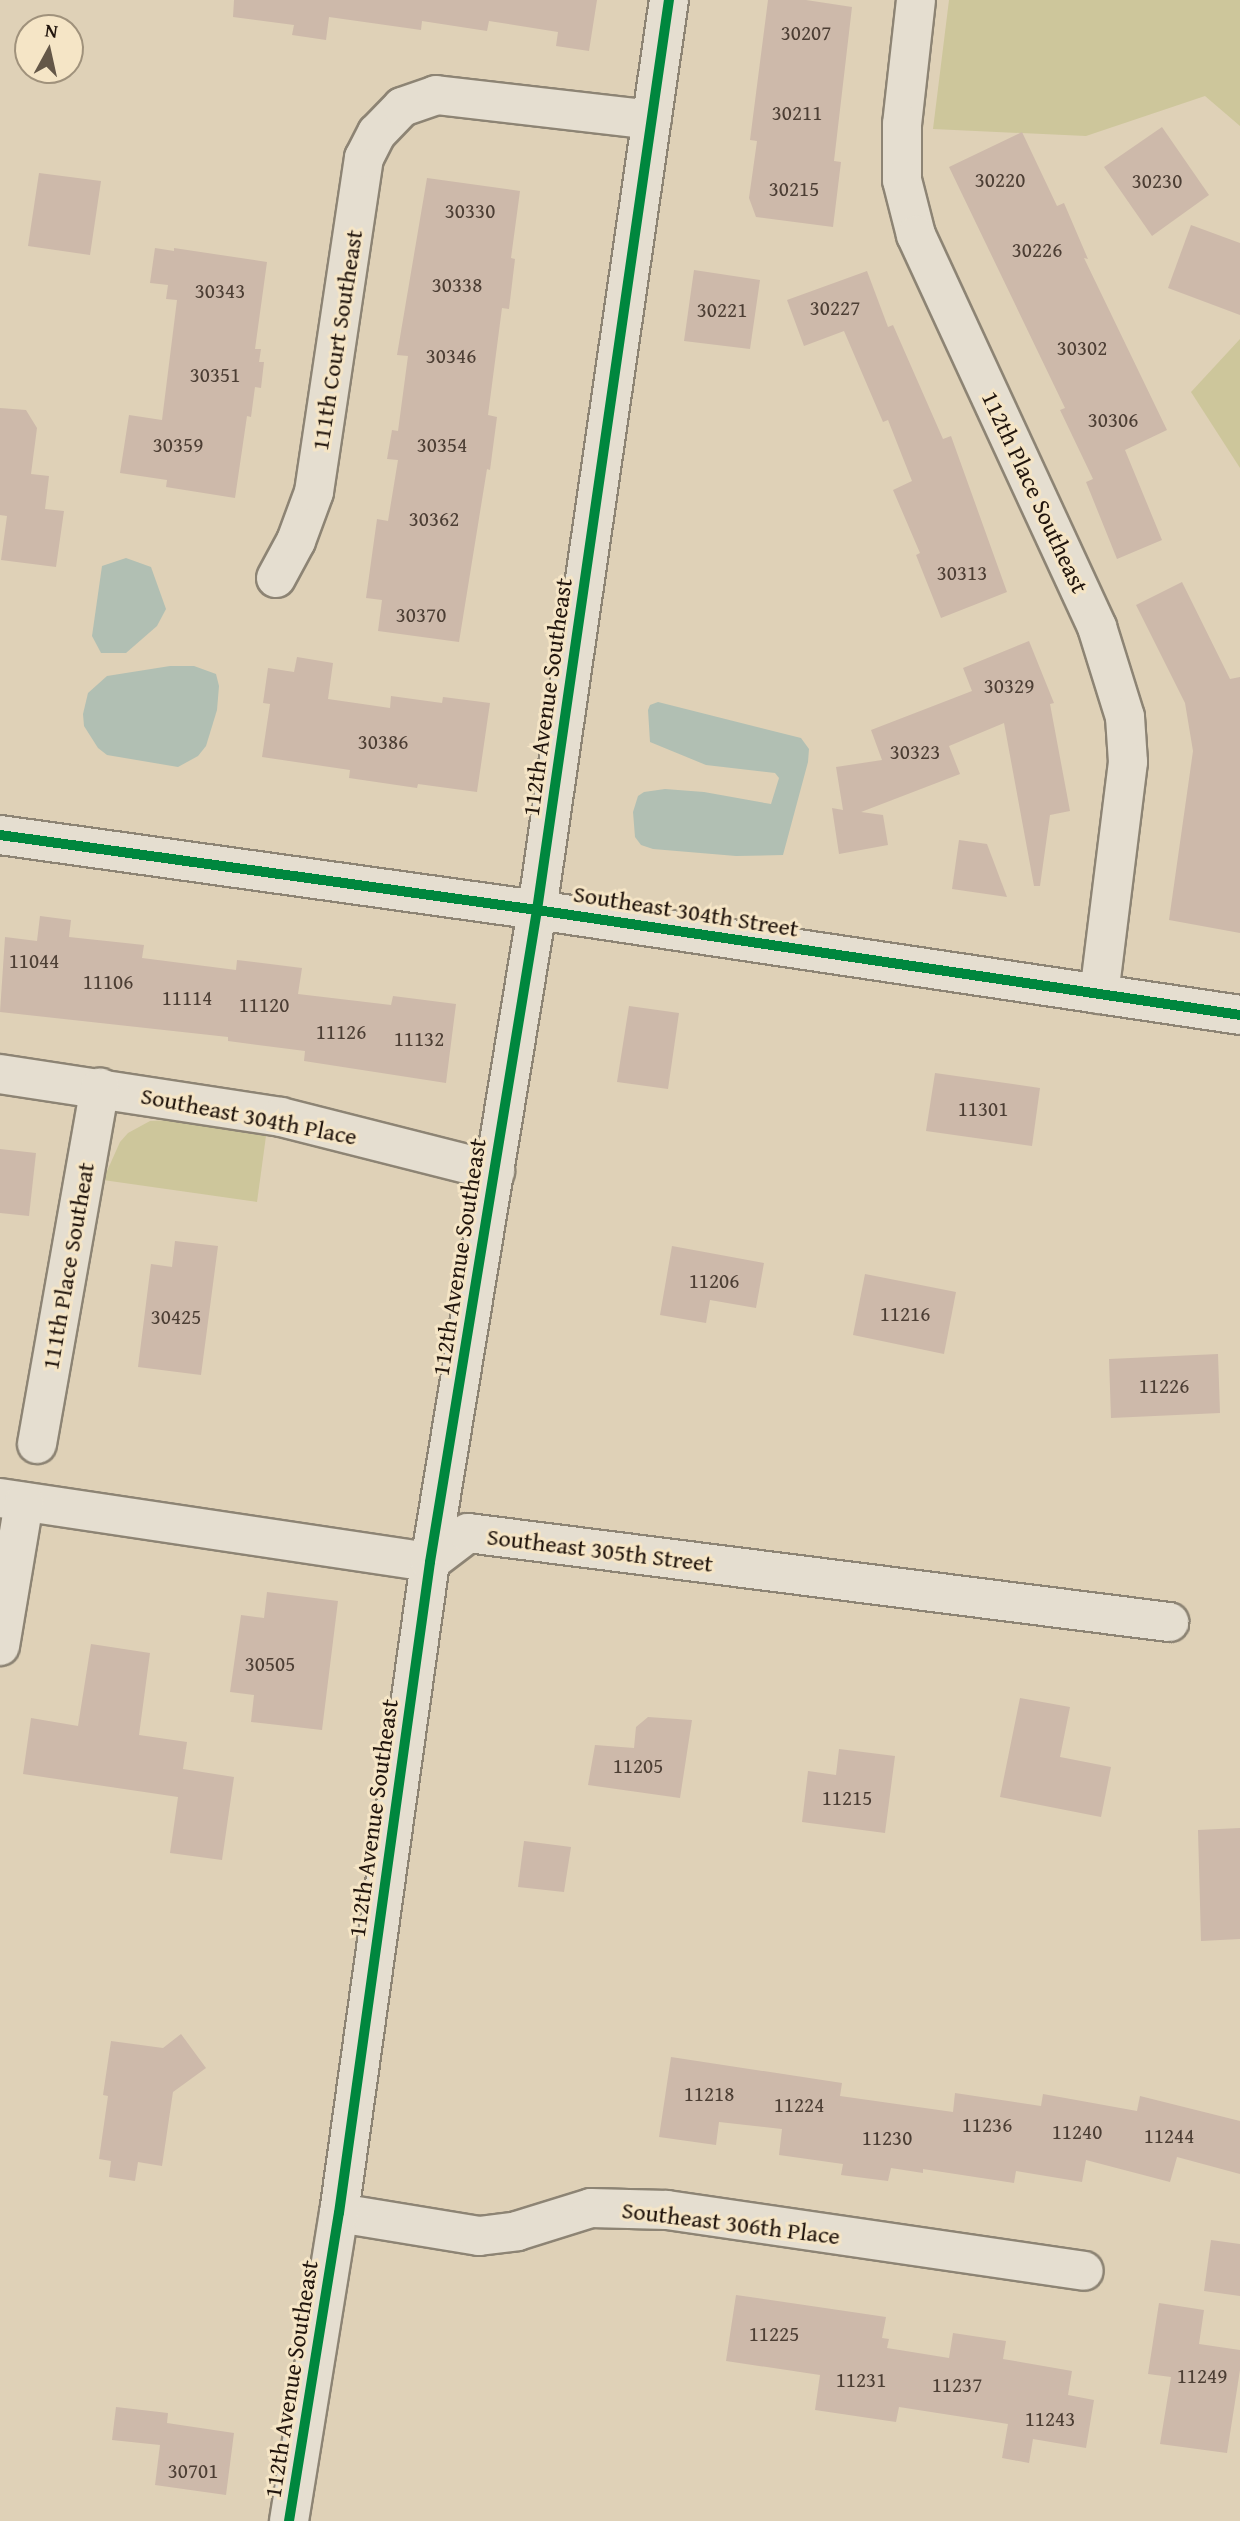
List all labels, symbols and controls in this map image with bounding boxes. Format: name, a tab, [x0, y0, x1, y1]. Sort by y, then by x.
north arrow	[14, 14, 84, 84]
text: N	[43, 15, 60, 45]
house number: 30207	[781, 20, 831, 46]
house number: 30211	[772, 100, 822, 126]
house number: 30220	[975, 167, 1025, 193]
house number: 30230	[1132, 168, 1182, 194]
house number: 30215	[769, 176, 819, 202]
house number: 30330	[445, 198, 495, 224]
street label: 111th Court Southeast	[305, 227, 369, 453]
house number: 30226	[1012, 237, 1062, 263]
house number: 30338	[432, 272, 482, 298]
house number: 30343	[195, 278, 245, 304]
house number: 30227	[810, 295, 860, 321]
house number: 30221	[697, 297, 747, 323]
house number: 30302	[1057, 335, 1107, 361]
house number: 30346	[426, 343, 476, 369]
house number: 30351	[190, 362, 240, 388]
street label: 112th Place Southeast	[976, 386, 1094, 598]
house number: 30306	[1088, 407, 1138, 433]
house number: 30359	[153, 432, 203, 458]
house number: 30354	[417, 432, 467, 458]
house number: 30362	[409, 506, 459, 532]
house number: 30313	[937, 560, 987, 586]
street label: 112th Avenue Southeast	[516, 576, 578, 818]
house number: 30370	[396, 602, 446, 628]
house number: 30329	[984, 673, 1034, 699]
house number: 30386	[358, 729, 408, 755]
house number: 30323	[890, 739, 940, 765]
street label: Southeast 304th Street	[571, 879, 801, 943]
house number: 11044	[9, 948, 59, 974]
house number: 11106	[83, 969, 133, 995]
house number: 11114	[162, 985, 212, 1011]
house number: 11120	[239, 992, 289, 1018]
house number: 11126	[316, 1019, 366, 1045]
house number: 11132	[394, 1026, 444, 1052]
street label: Southeast 304th Place	[138, 1081, 360, 1151]
house number: 11301	[958, 1096, 1008, 1122]
street label: 112th Avenue Southeast	[426, 1136, 492, 1378]
street label: 111th Place Southeat	[36, 1160, 100, 1372]
house number: 11206	[689, 1268, 739, 1294]
house number: 11216	[880, 1301, 930, 1327]
house number: 30425	[151, 1304, 201, 1330]
house number: 11226	[1139, 1373, 1189, 1399]
street label: Southeast 305th Street	[485, 1522, 715, 1578]
house number: 30505	[245, 1651, 295, 1677]
street label: 112th Avenue Southeast	[342, 1697, 404, 1939]
house number: 11205	[613, 1753, 663, 1779]
house number: 11215	[822, 1785, 872, 1811]
house number: 11218	[684, 2081, 734, 2107]
house number: 11224	[774, 2092, 824, 2118]
house number: 11236	[962, 2112, 1012, 2138]
house number: 11240	[1052, 2119, 1102, 2145]
house number: 11244	[1144, 2123, 1194, 2149]
house number: 11230	[862, 2125, 912, 2151]
street label: Southeast 306th Place	[620, 2195, 842, 2251]
street label: 112th Avenue Southeast	[258, 2258, 324, 2500]
house number: 11225	[749, 2321, 799, 2347]
house number: 11249	[1177, 2363, 1227, 2389]
house number: 11231	[836, 2367, 886, 2393]
house number: 11237	[932, 2372, 982, 2398]
house number: 11243	[1025, 2406, 1075, 2432]
house number: 30701	[168, 2458, 218, 2484]

